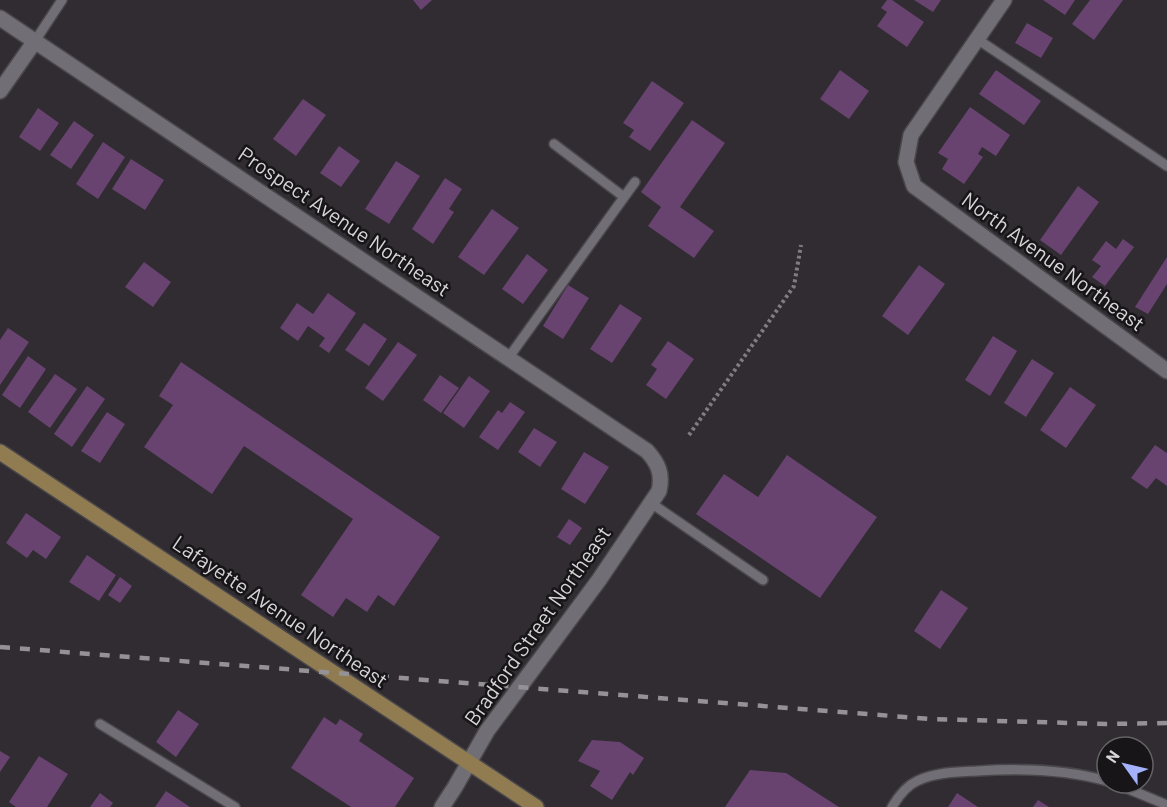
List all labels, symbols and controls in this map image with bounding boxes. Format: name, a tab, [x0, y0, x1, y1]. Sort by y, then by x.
street label: Prospect Avenue Northeast	[234, 141, 455, 301]
street label: North Avenue Northeast	[958, 186, 1150, 335]
street label: Bradford Street Northeast	[458, 521, 615, 730]
street label: Lafayette Avenue Northeast	[169, 529, 393, 692]
north arrow	[1095, 735, 1155, 795]
text: N	[1101, 747, 1123, 766]

